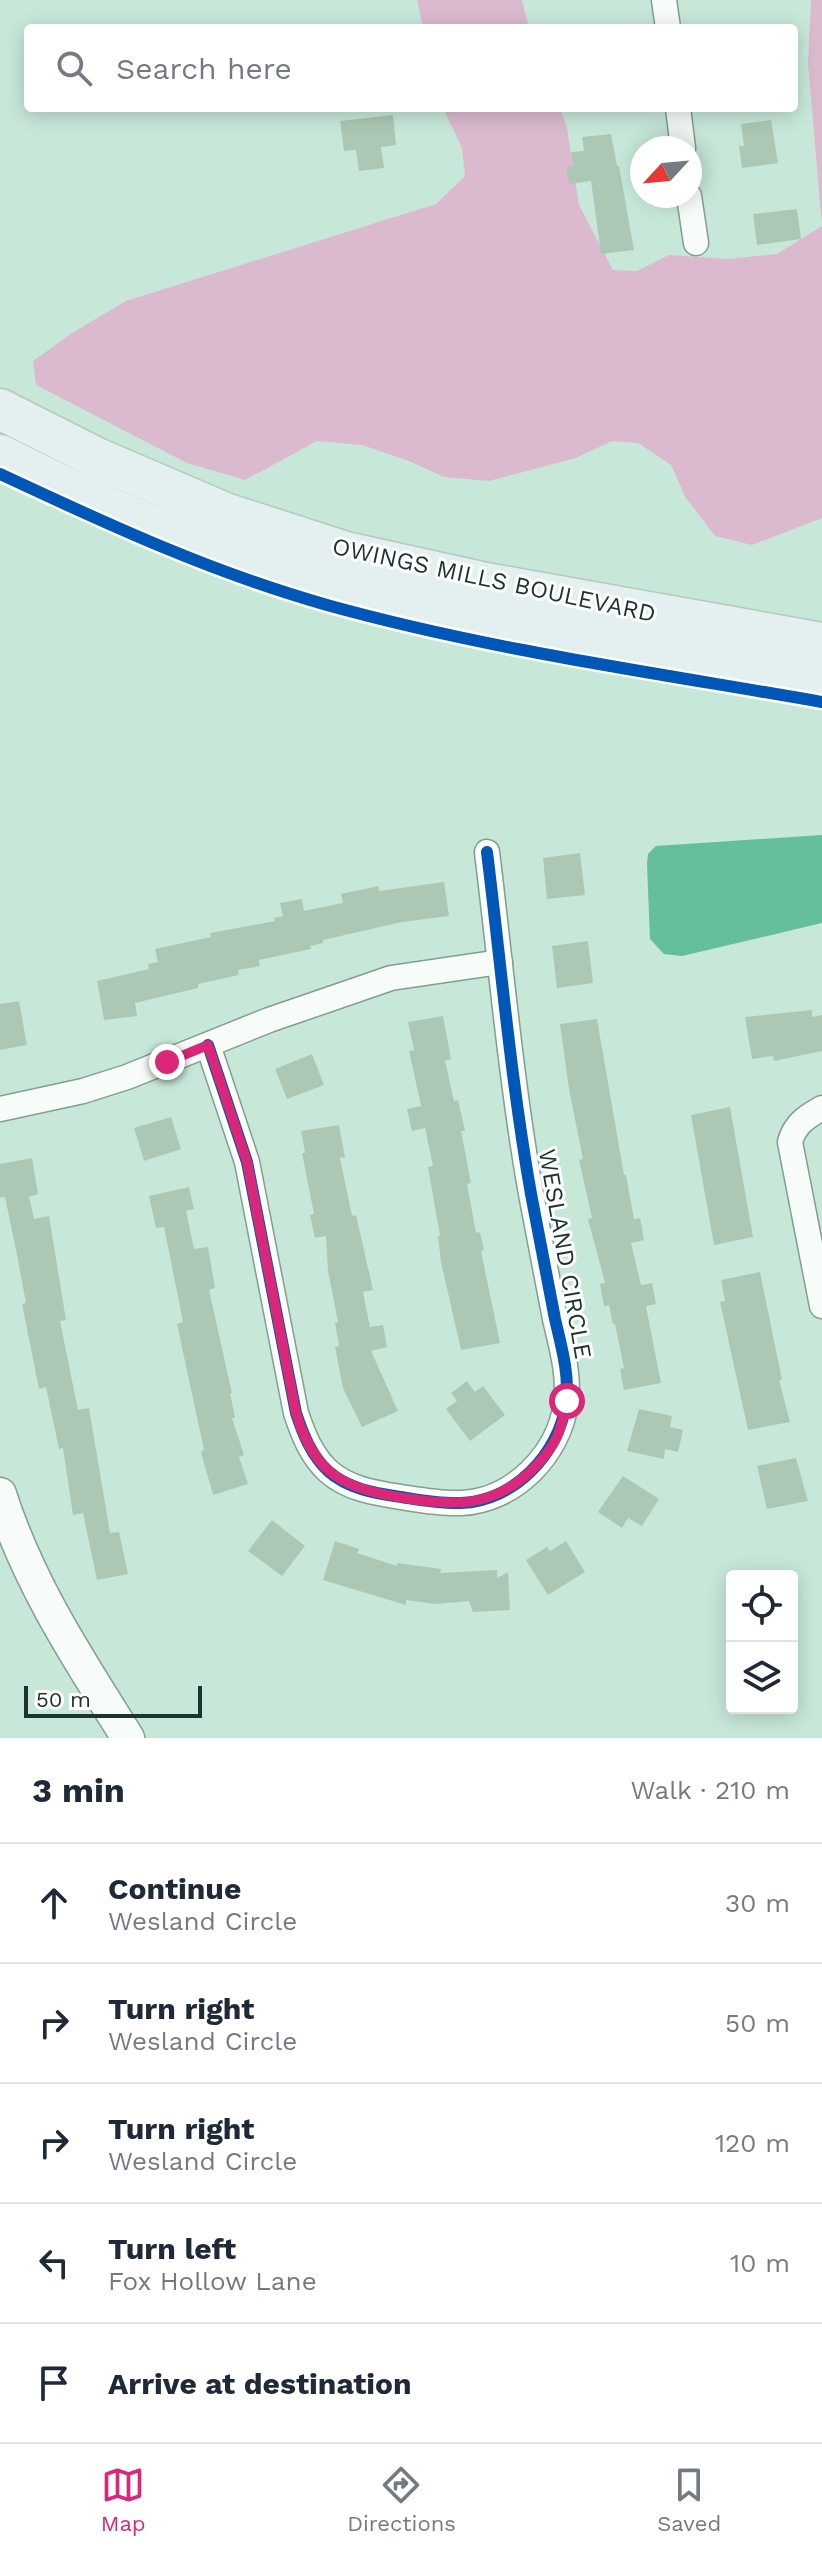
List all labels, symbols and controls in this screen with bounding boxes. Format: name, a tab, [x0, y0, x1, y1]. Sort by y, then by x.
search box	[24, 24, 798, 112]
icon: search	[52, 46, 96, 90]
text: Search here	[116, 51, 292, 86]
north arrow	[630, 136, 702, 208]
street label: OWINGS MILLS BOULEVARD	[330, 532, 658, 628]
route end	[149, 1044, 185, 1080]
street label: WESLAND CIRCLE	[533, 1147, 597, 1361]
route start	[549, 1383, 585, 1419]
map controls	[726, 1570, 798, 1714]
button: locate	[726, 1570, 798, 1642]
button: layers	[726, 1642, 798, 1714]
scale bar	[24, 1682, 202, 1718]
text: 50 m	[36, 1687, 91, 1712]
text: 3 min	[32, 1770, 125, 1810]
text: Walk · 210 m	[630, 1775, 790, 1805]
text: Continue	[108, 1871, 241, 1906]
icon: ahead	[32, 1881, 76, 1925]
text: 30 m	[725, 1888, 790, 1918]
text: Wesland Circle	[108, 1906, 297, 1936]
text: Turn right	[108, 1991, 254, 2026]
icon: right	[32, 2001, 76, 2045]
text: 50 m	[725, 2008, 790, 2038]
text: Wesland Circle	[108, 2026, 297, 2056]
text: Turn right	[108, 2111, 254, 2146]
icon: right	[32, 2121, 76, 2165]
text: 120 m	[715, 2128, 790, 2158]
text: Wesland Circle	[108, 2146, 297, 2176]
text: Turn left	[108, 2231, 236, 2266]
icon: left	[32, 2241, 76, 2285]
text: 10 m	[730, 2248, 790, 2278]
text: Fox Hollow Lane	[108, 2266, 317, 2296]
icon: arrive	[32, 2361, 76, 2405]
text: Arrive at destination	[108, 2366, 412, 2401]
tab: Map	[101, 2463, 146, 2536]
tab: Directions	[347, 2463, 456, 2536]
tab: Saved	[657, 2463, 721, 2536]

